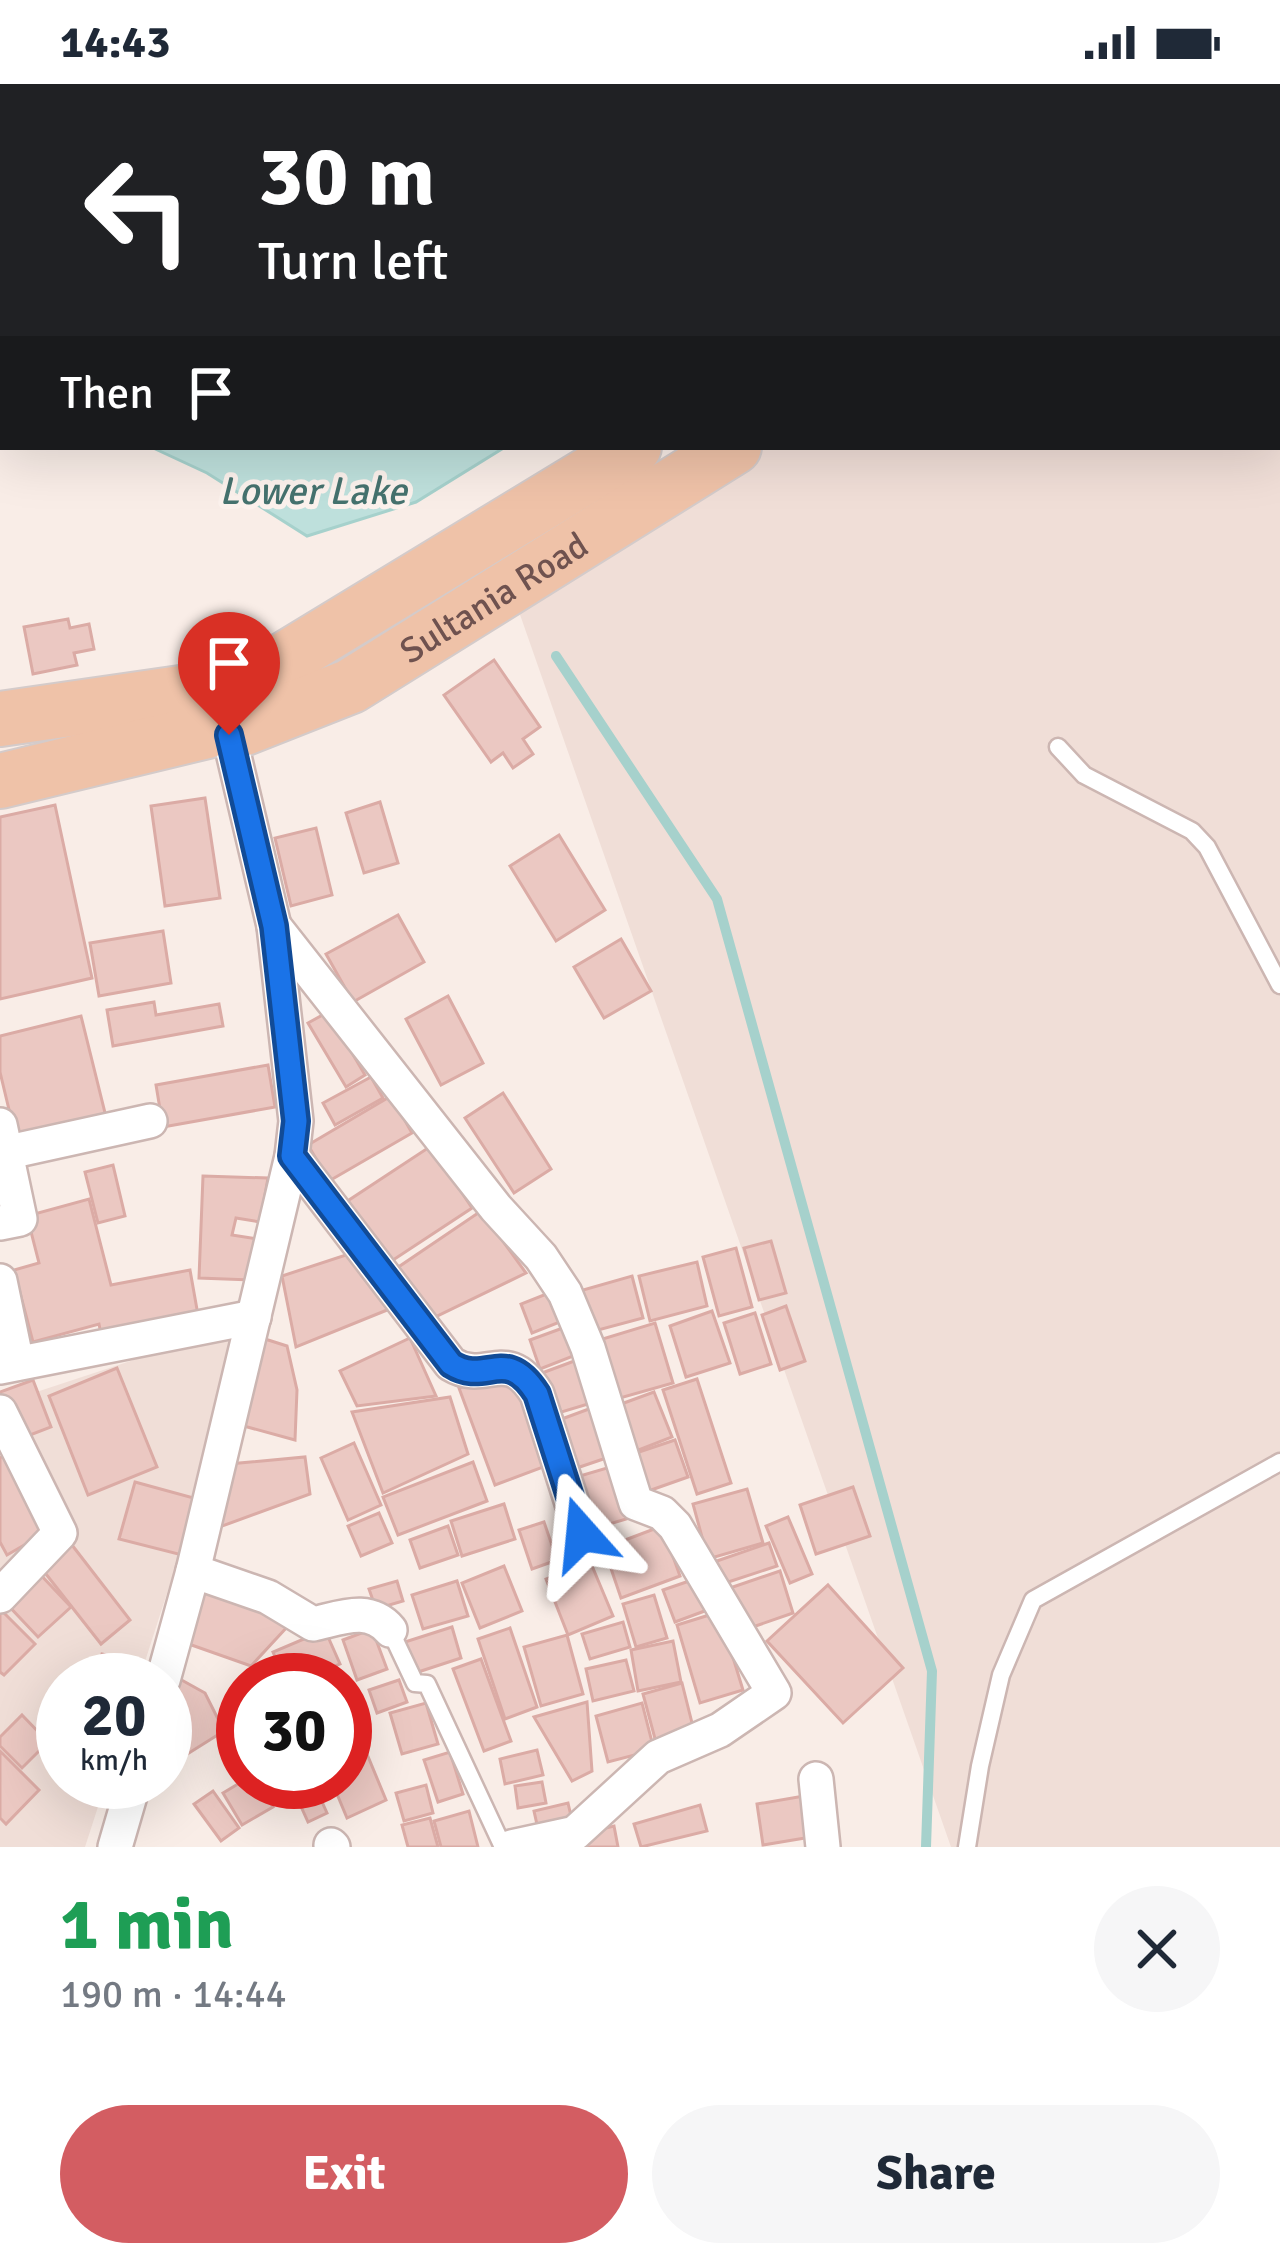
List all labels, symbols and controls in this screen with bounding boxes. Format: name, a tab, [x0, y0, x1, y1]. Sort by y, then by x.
text: 14:43	[60, 15, 170, 70]
text: 30 m	[258, 125, 435, 229]
icon: left	[60, 132, 216, 288]
text: Turn left	[258, 228, 448, 295]
icon: arrive	[178, 360, 244, 426]
text: Then	[60, 366, 154, 421]
water label: Lower Lake	[219, 467, 409, 515]
street label: Sultania Road	[392, 523, 597, 674]
pin	[178, 612, 280, 735]
icon: arrive	[196, 630, 262, 696]
position arrow	[519, 1471, 645, 1597]
speed limit sign: 30	[216, 1653, 372, 1809]
text: 20	[82, 1679, 146, 1753]
text: km/h	[80, 1742, 148, 1779]
text: 1 min	[60, 1880, 234, 1969]
button: close	[1094, 1886, 1220, 2012]
text: 190 m · 14:44	[60, 1970, 287, 2018]
button: Exit	[60, 2105, 628, 2243]
button: Share	[652, 2105, 1220, 2243]

